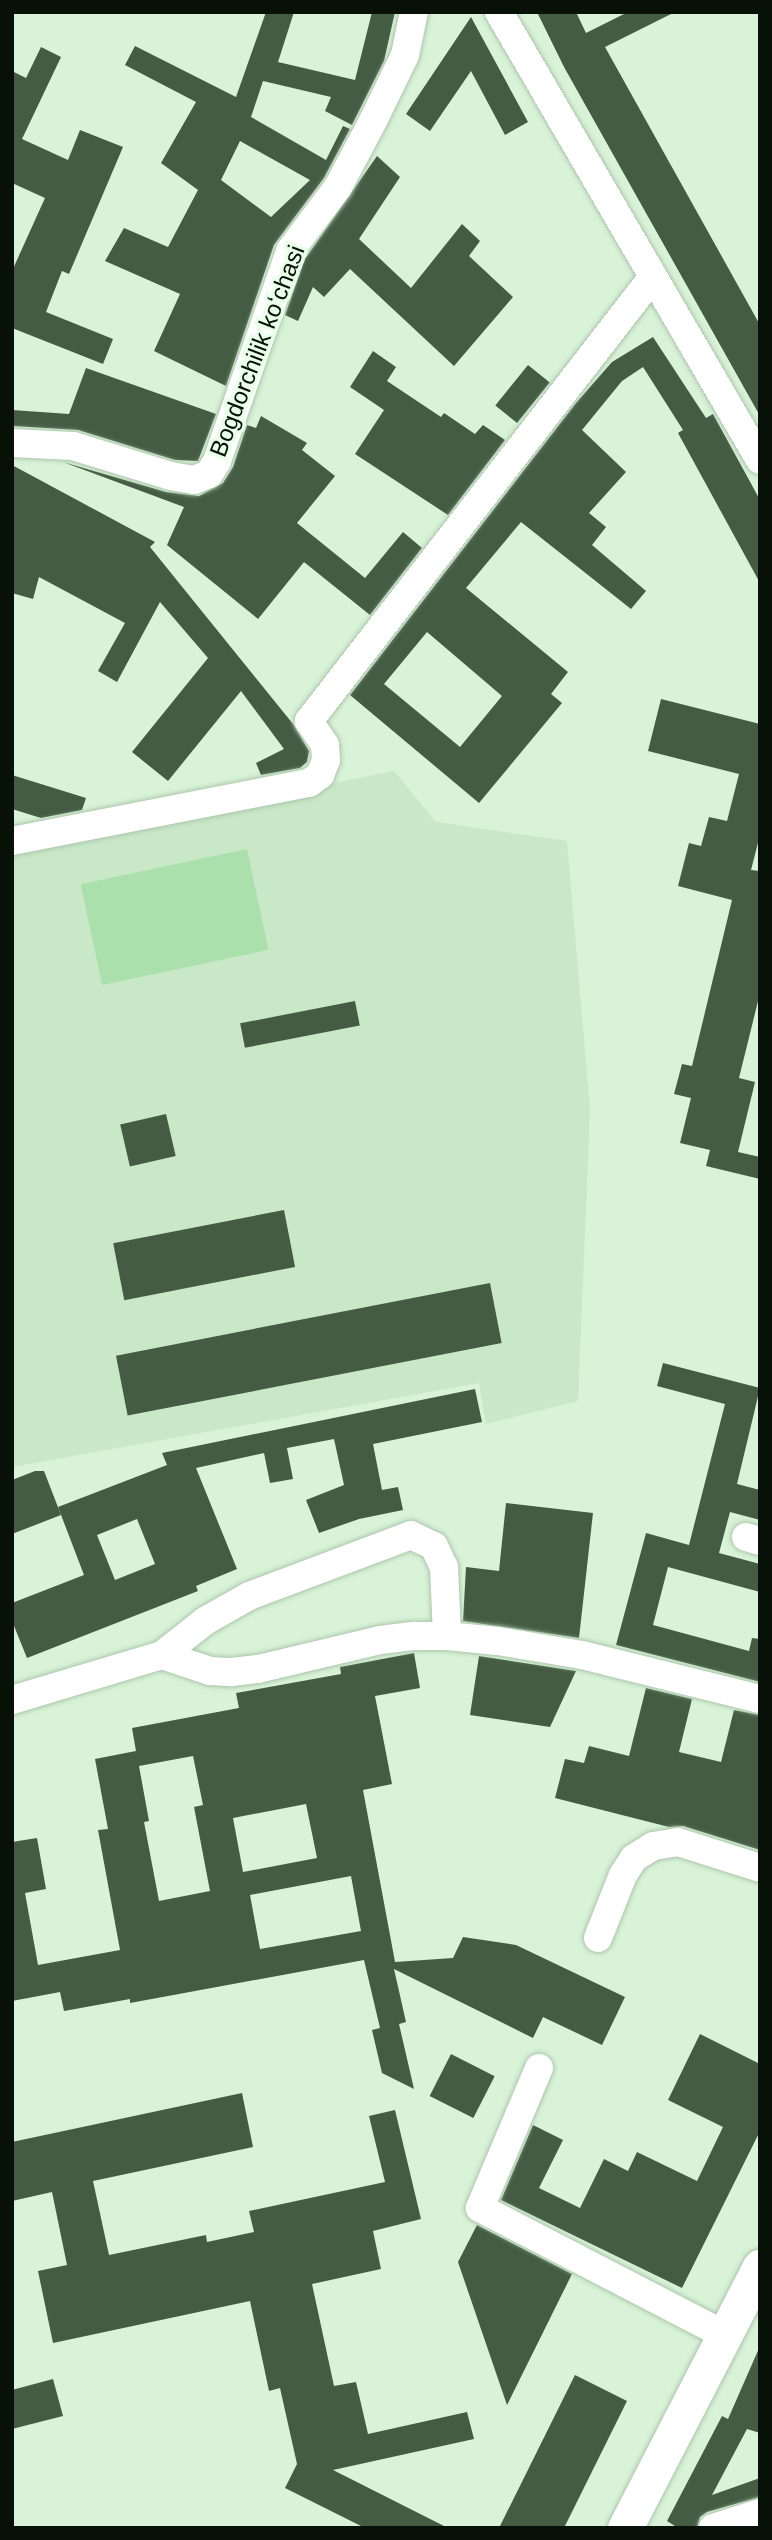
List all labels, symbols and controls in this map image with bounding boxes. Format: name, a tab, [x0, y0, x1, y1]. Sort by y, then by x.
street label: Bogdorchilik koʻchasi	[203, 241, 311, 461]

